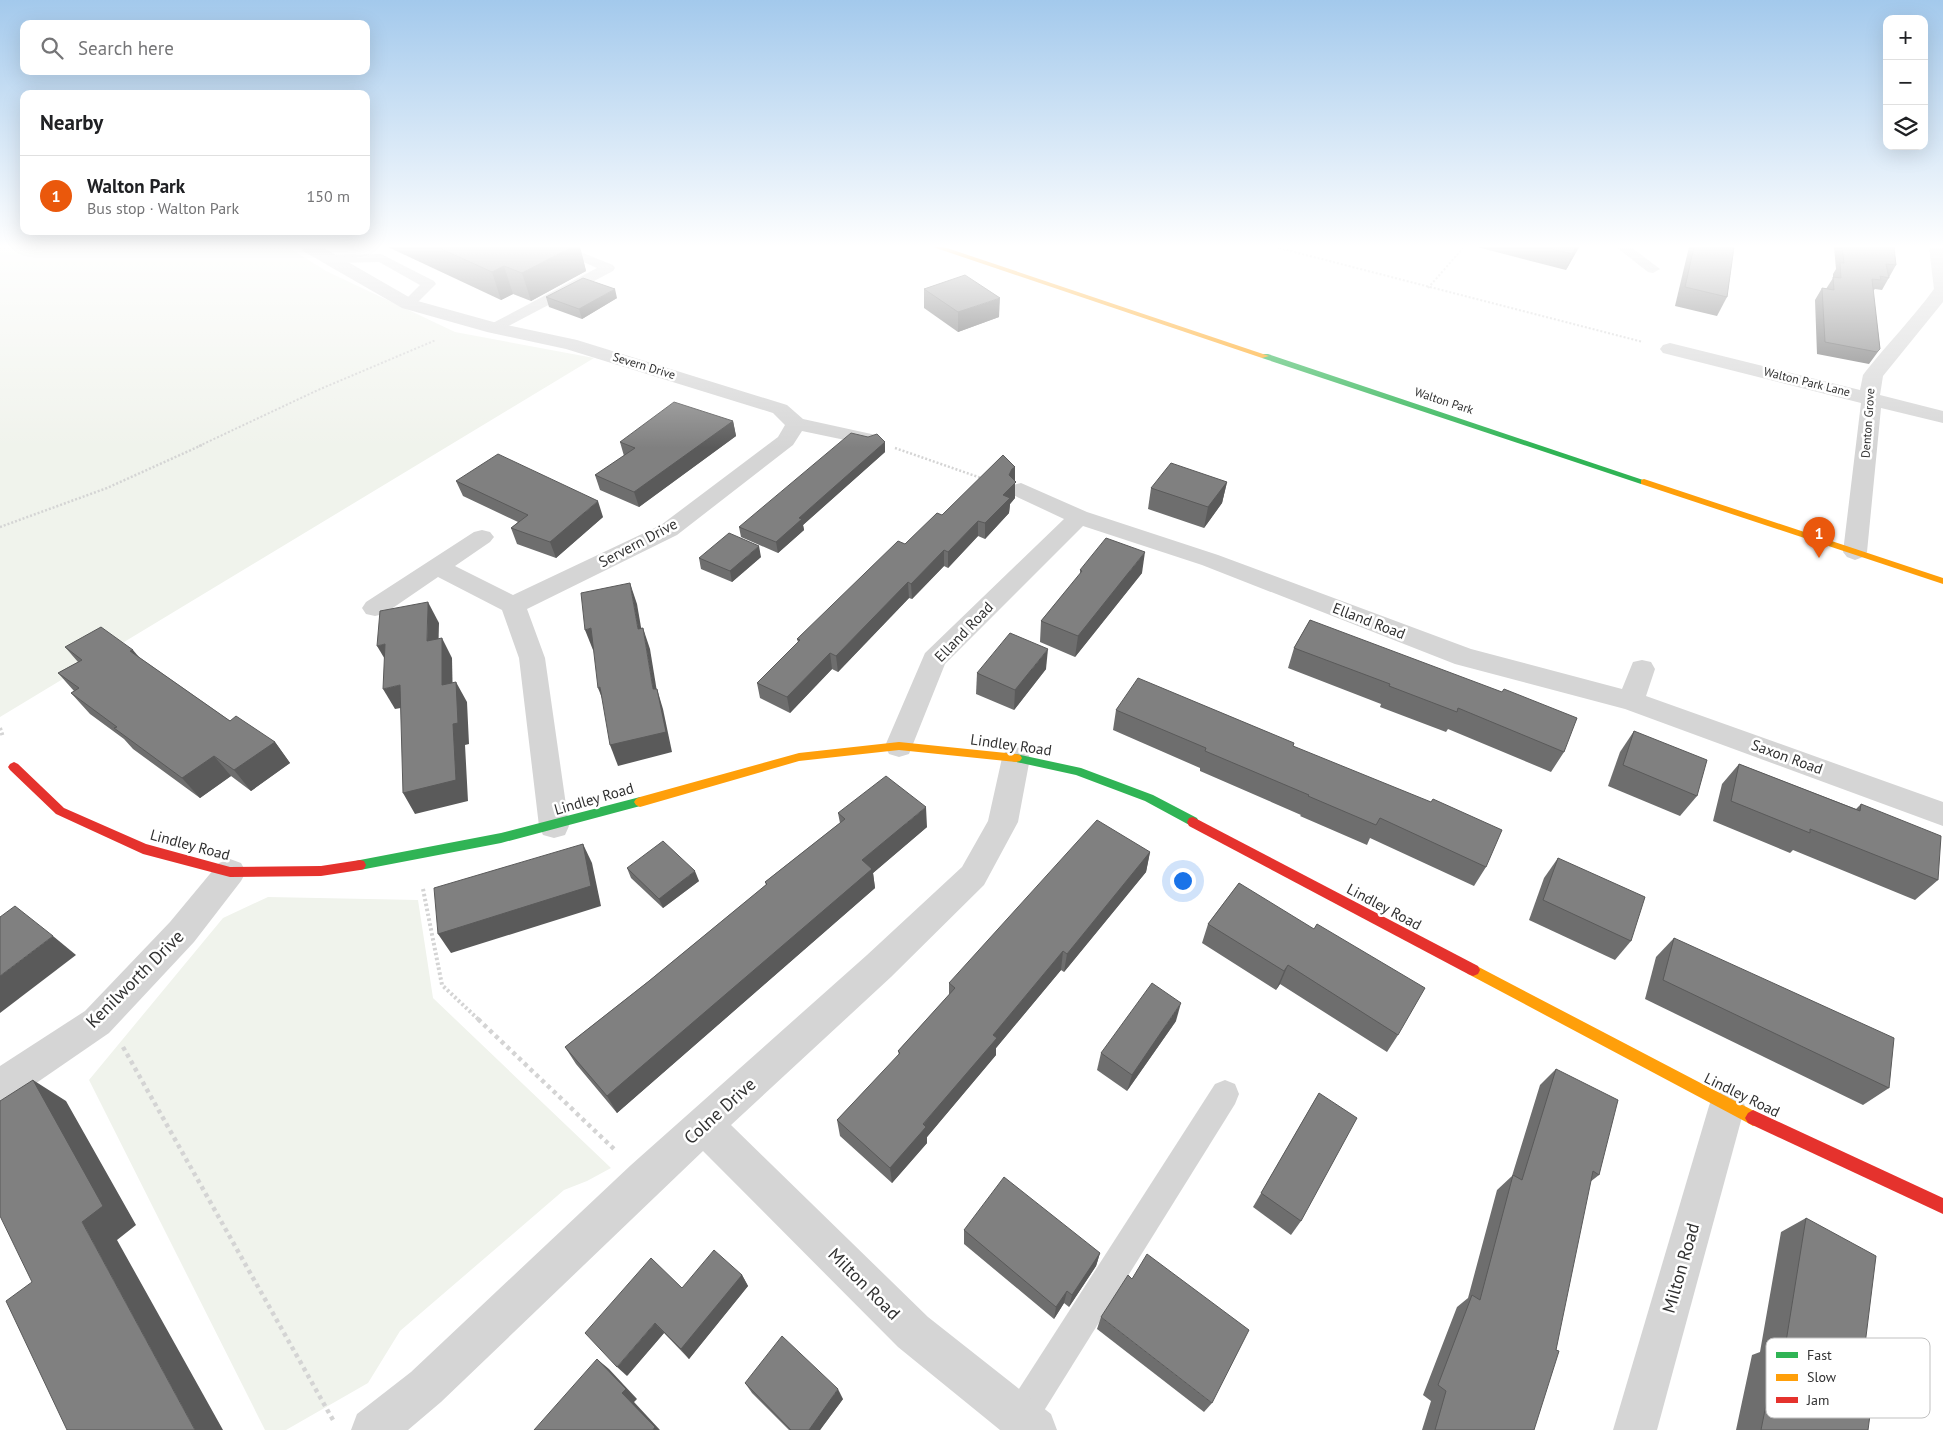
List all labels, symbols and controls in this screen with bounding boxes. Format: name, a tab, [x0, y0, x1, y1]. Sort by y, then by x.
map controls	[1883, 15, 1928, 150]
button: +	[1883, 15, 1928, 60]
search box	[20, 20, 370, 75]
icon: search	[38, 34, 66, 62]
text: Search here	[78, 36, 174, 60]
button: −	[1883, 60, 1928, 105]
button: layers	[1883, 105, 1928, 150]
text: Nearby	[40, 109, 103, 136]
text: Walton Park	[87, 174, 185, 198]
text: 1	[51, 186, 61, 206]
text: 150 m	[307, 186, 350, 206]
text: Bus stop · Walton Park	[87, 198, 239, 218]
street label: Severn Drive	[611, 349, 677, 382]
street label: Walton Park Lane	[1762, 364, 1852, 400]
street label: Walton Park	[1413, 384, 1476, 417]
street label: Denton Grove	[1858, 387, 1877, 458]
street label: Servern Drive	[595, 514, 680, 571]
pin: 1	[1803, 517, 1835, 558]
street label: Elland Road	[930, 598, 997, 666]
street label: Elland Road	[1330, 598, 1408, 643]
street label: Lindley Road	[969, 729, 1053, 760]
street label: Saxon Road	[1749, 735, 1826, 778]
street label: Lindley Road	[552, 778, 636, 819]
street label: Lindley Road	[148, 825, 232, 864]
your location	[1170, 868, 1196, 894]
street label: Lindley Road	[1344, 879, 1425, 934]
street label: Kenilworth Drive	[81, 925, 189, 1033]
street label: Lindley Road	[1701, 1068, 1783, 1121]
street label: Colne Drive	[679, 1072, 760, 1149]
street label: Milton Road	[1657, 1220, 1704, 1316]
street label: Milton Road	[823, 1243, 905, 1325]
legend	[1766, 1338, 1930, 1418]
text: Fast	[1807, 1346, 1832, 1364]
text: Slow	[1807, 1368, 1837, 1386]
text: Jam	[1806, 1391, 1829, 1409]

